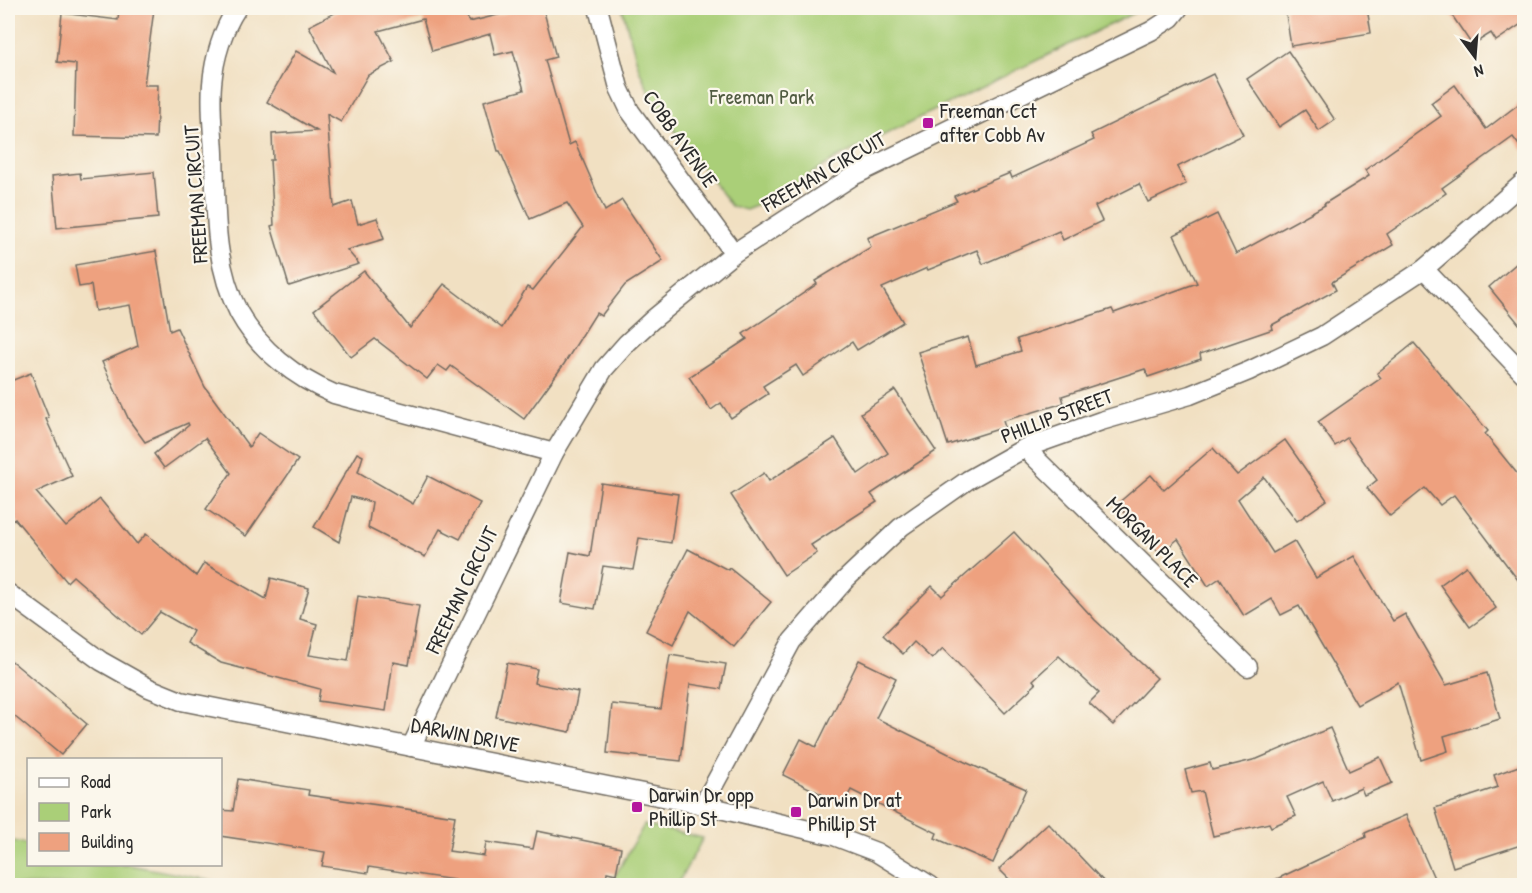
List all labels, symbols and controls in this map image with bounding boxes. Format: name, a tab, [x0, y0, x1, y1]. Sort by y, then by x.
north arrow	[1445, 27, 1505, 87]
text: N	[1472, 60, 1486, 83]
park label: Freeman Park	[709, 82, 815, 111]
street label: COBB AVENUE	[636, 84, 725, 193]
place label: Freeman Cct after Cobb Av	[939, 96, 1046, 149]
marker: Freeman Cct after Cobb Av	[921, 116, 935, 130]
street label: FREEMAN CIRCUIT	[176, 123, 215, 265]
street label: FREEMAN CIRCUIT	[756, 124, 892, 219]
street label: PHILLIP STREET	[997, 380, 1118, 450]
street label: MORGAN PLACE	[1100, 489, 1205, 594]
street label: FREEMAN CIRCUIT	[418, 520, 505, 659]
street label: DARWIN DRIVE	[409, 710, 521, 759]
legend	[27, 758, 222, 866]
text: Road	[81, 769, 111, 794]
place label: Darwin Dr opp Phillip St	[649, 780, 753, 833]
place label: Darwin Dr at Phillip St	[808, 785, 902, 838]
text: Park	[81, 799, 112, 824]
marker: Darwin Dr opp Phillip St	[630, 800, 644, 814]
marker: Darwin Dr at Phillip St	[789, 805, 803, 819]
text: Building	[81, 829, 133, 854]

